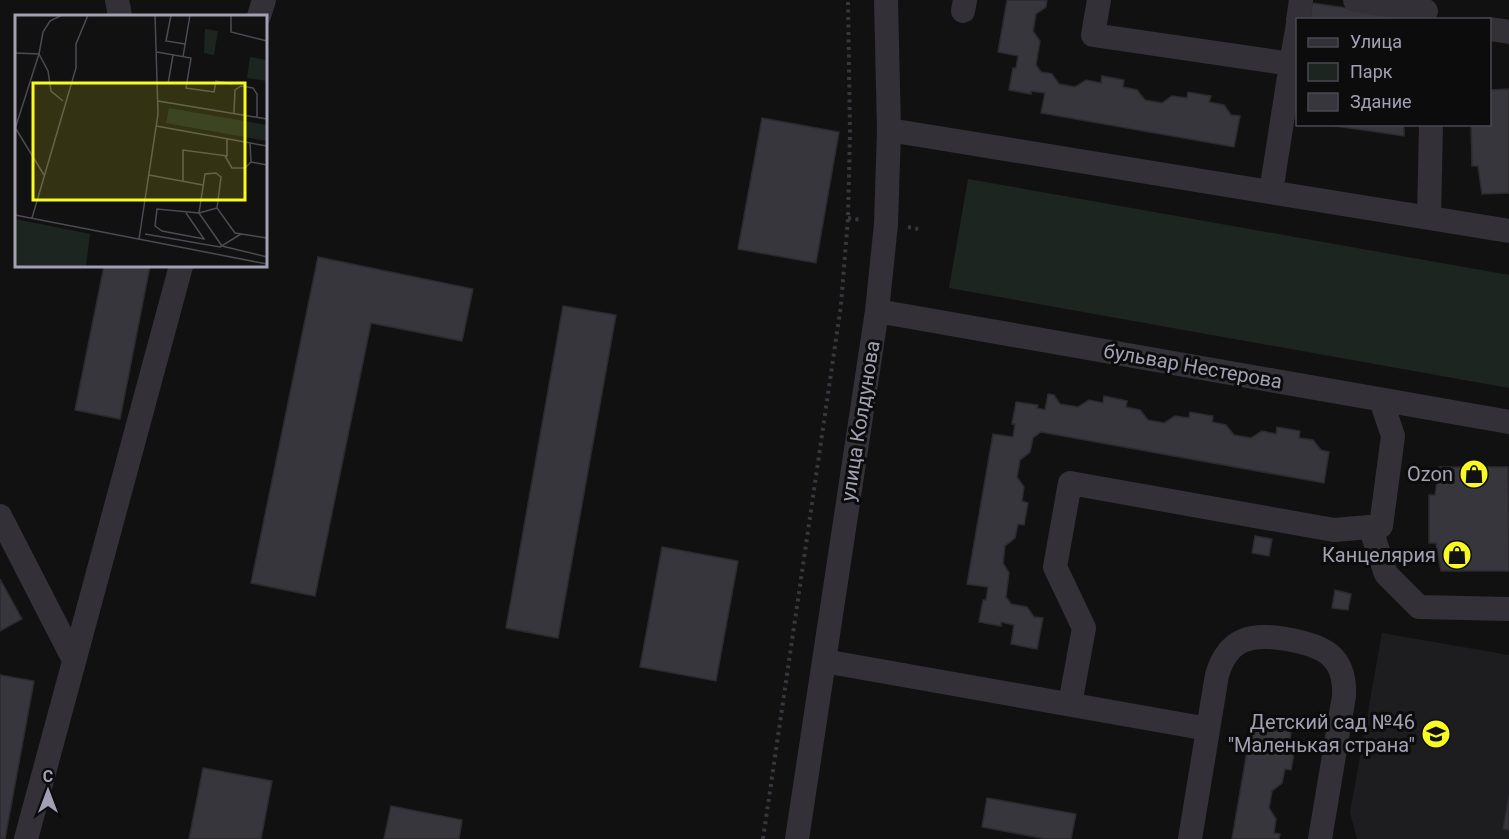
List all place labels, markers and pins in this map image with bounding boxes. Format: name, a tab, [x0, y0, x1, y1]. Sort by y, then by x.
shop icon: Ozon	[1458, 458, 1490, 490]
place label: Ozon	[1407, 462, 1453, 486]
shop icon: Канцелярия	[1441, 539, 1473, 571]
place label: Канцелярия	[1322, 543, 1436, 567]
place label: Детский сад №46 "Маленькая страна"	[1228, 710, 1415, 757]
school or university icon: Детский сад №46 "Маленькая страна"	[1420, 718, 1452, 750]

